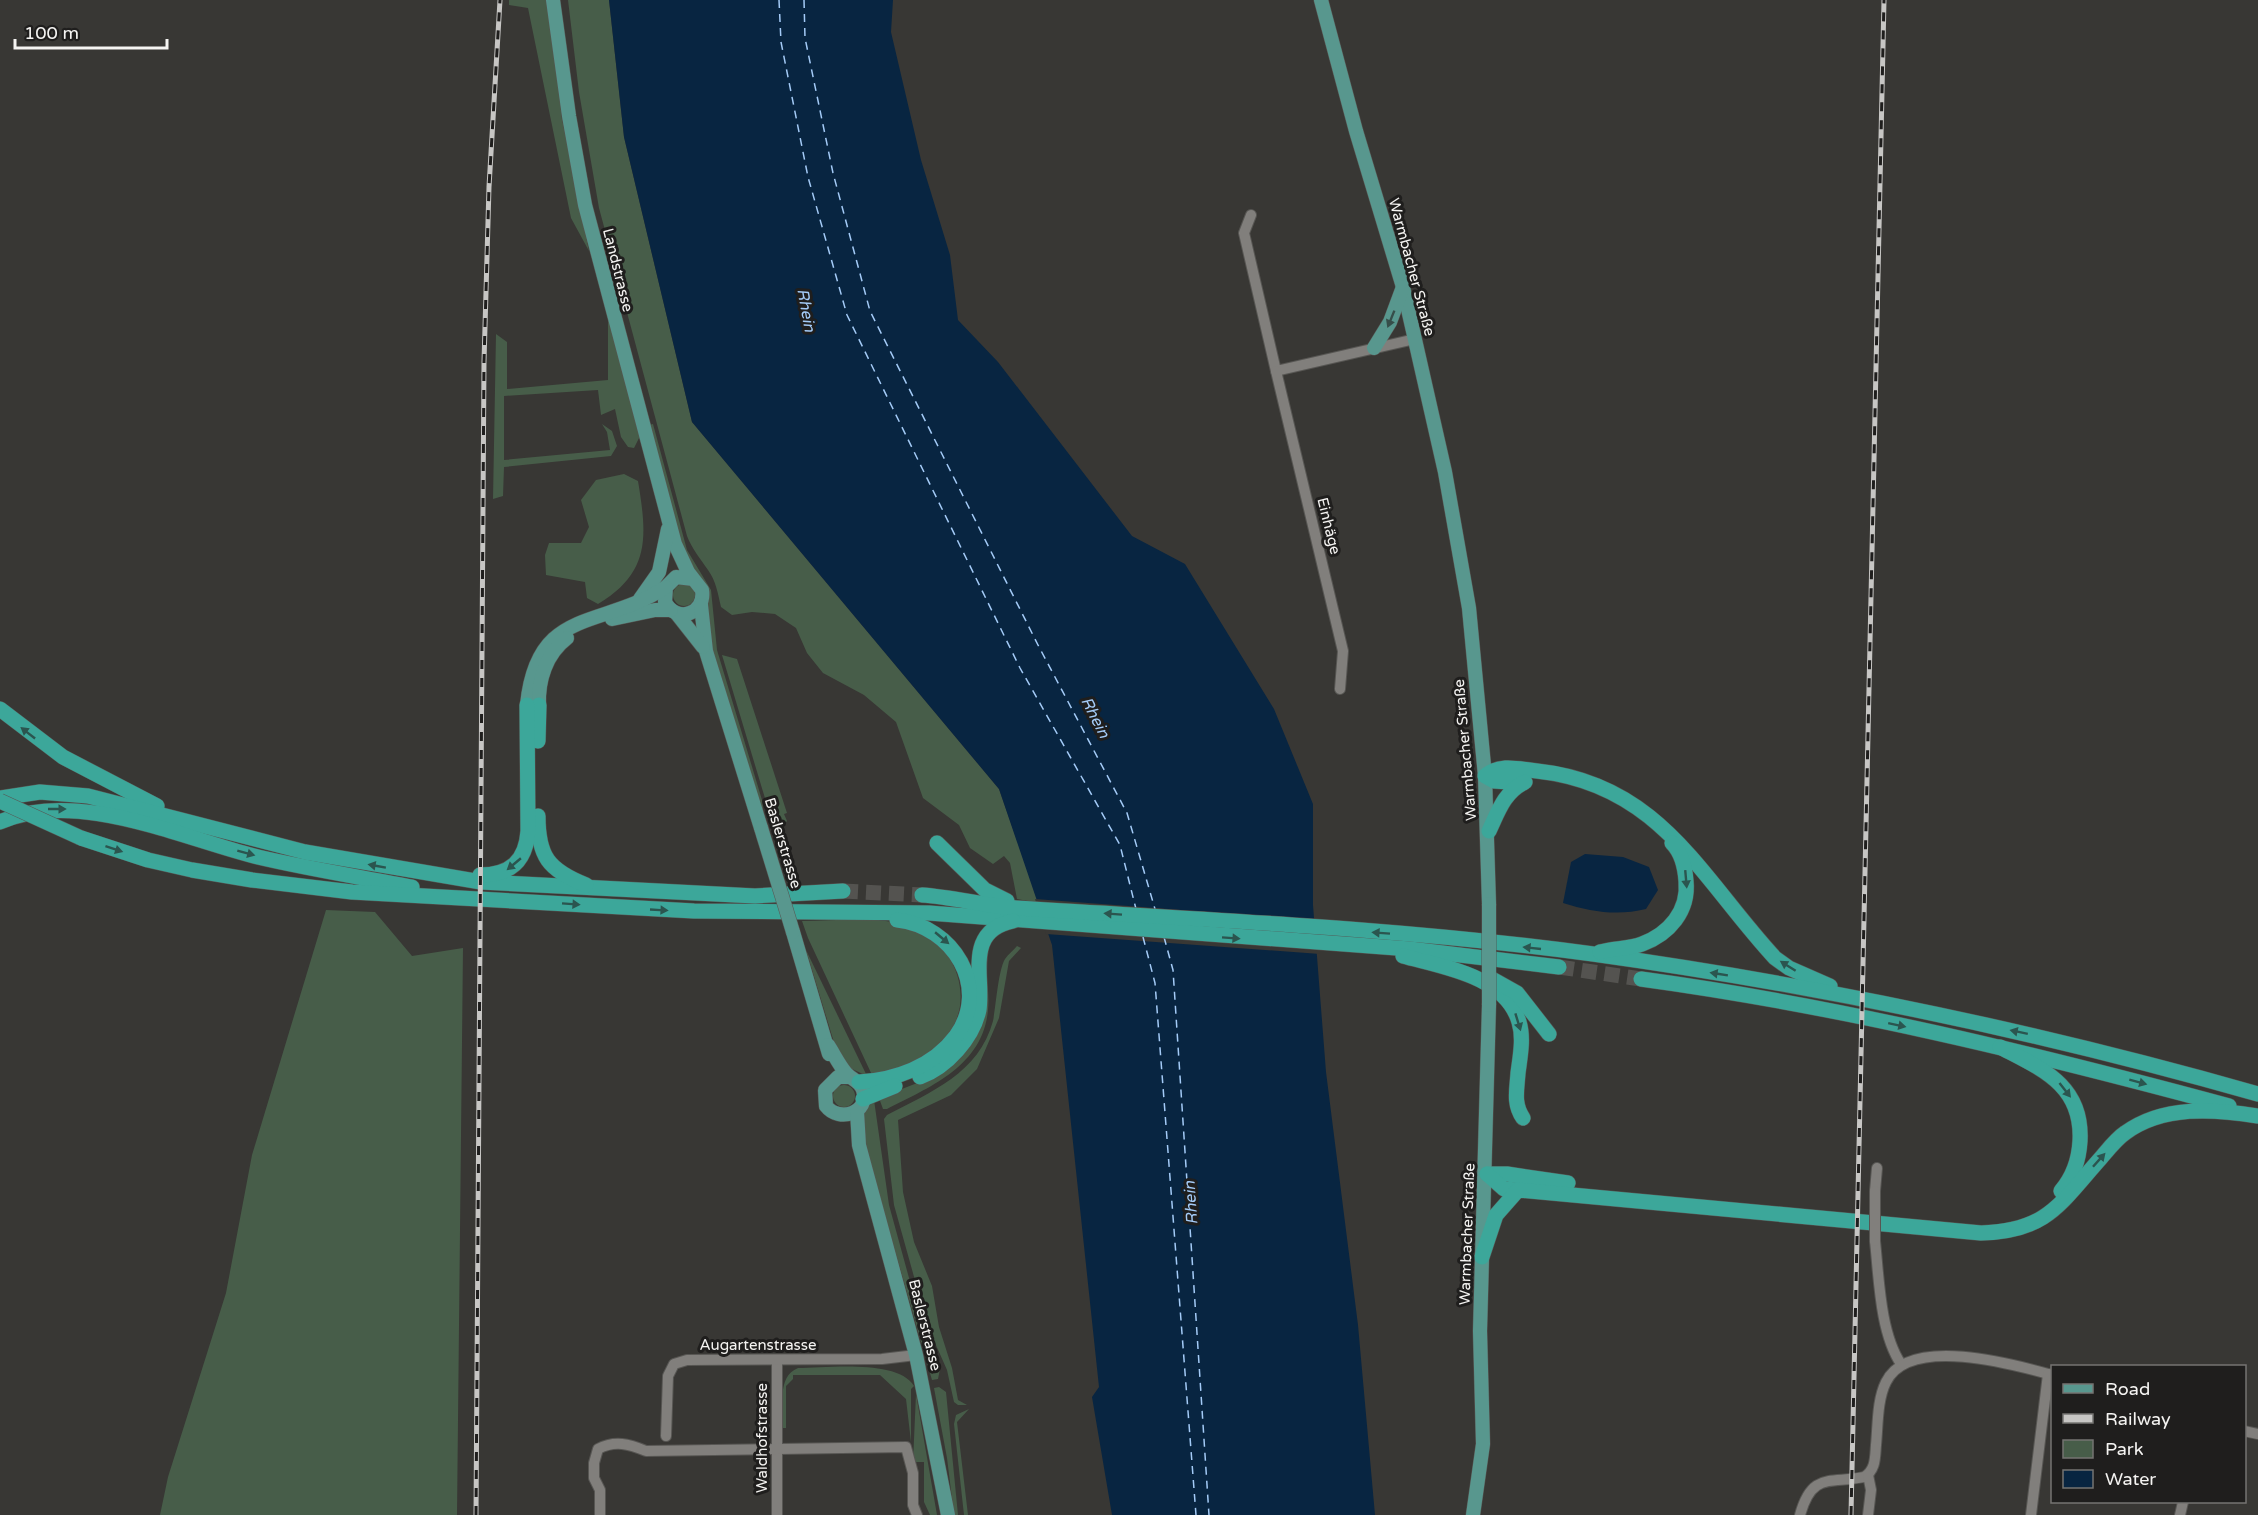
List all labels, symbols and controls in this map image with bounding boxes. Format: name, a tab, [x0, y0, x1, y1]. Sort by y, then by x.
scale bar	[15, 12, 166, 50]
text: 100 m	[24, 22, 79, 44]
street label: Warmbacher Straße	[1385, 196, 1439, 338]
street label: Landstrasse	[599, 226, 637, 314]
water label: Rhein	[792, 287, 820, 335]
one-way arrow	[1386, 310, 1396, 328]
street label: Einhäge	[1313, 496, 1345, 556]
street label: Warmbacher Straße	[1450, 678, 1480, 822]
water label: Rhein	[1076, 693, 1115, 743]
one-way arrow	[21, 727, 36, 739]
street label: Baslerstrasse	[761, 795, 805, 891]
one-way arrow	[47, 805, 66, 814]
one-way arrow	[105, 845, 123, 854]
one-way arrow	[237, 849, 255, 859]
one-way arrow	[507, 857, 522, 870]
one-way arrow	[367, 862, 386, 871]
one-way arrow	[1681, 870, 1691, 889]
one-way arrow	[561, 900, 580, 909]
one-way arrow	[650, 905, 669, 914]
one-way arrow	[1104, 909, 1123, 919]
one-way arrow	[1371, 928, 1390, 938]
one-way arrow	[934, 931, 949, 944]
one-way arrow	[1222, 933, 1241, 942]
one-way arrow	[1523, 943, 1542, 952]
one-way arrow	[1780, 961, 1796, 972]
one-way arrow	[1710, 969, 1729, 978]
one-way arrow	[1514, 1013, 1523, 1031]
one-way arrow	[1888, 1021, 1907, 1030]
one-way arrow	[2009, 1027, 2028, 1036]
one-way arrow	[2129, 1077, 2147, 1087]
one-way arrow	[2059, 1083, 2071, 1098]
one-way arrow	[2092, 1153, 2106, 1168]
street label: Warmbacher Straße	[1456, 1163, 1478, 1305]
water label: Rhein	[1179, 1179, 1203, 1226]
street label: Baslerstrasse	[905, 1277, 945, 1373]
street label: Augartenstrasse	[700, 1336, 816, 1354]
legend	[2051, 1365, 2246, 1503]
text: Road	[2105, 1378, 2150, 1400]
street label: Waldhofstrasse	[753, 1383, 771, 1493]
text: Railway	[2105, 1408, 2171, 1430]
text: Park	[2105, 1438, 2144, 1460]
text: Water	[2105, 1468, 2156, 1490]

